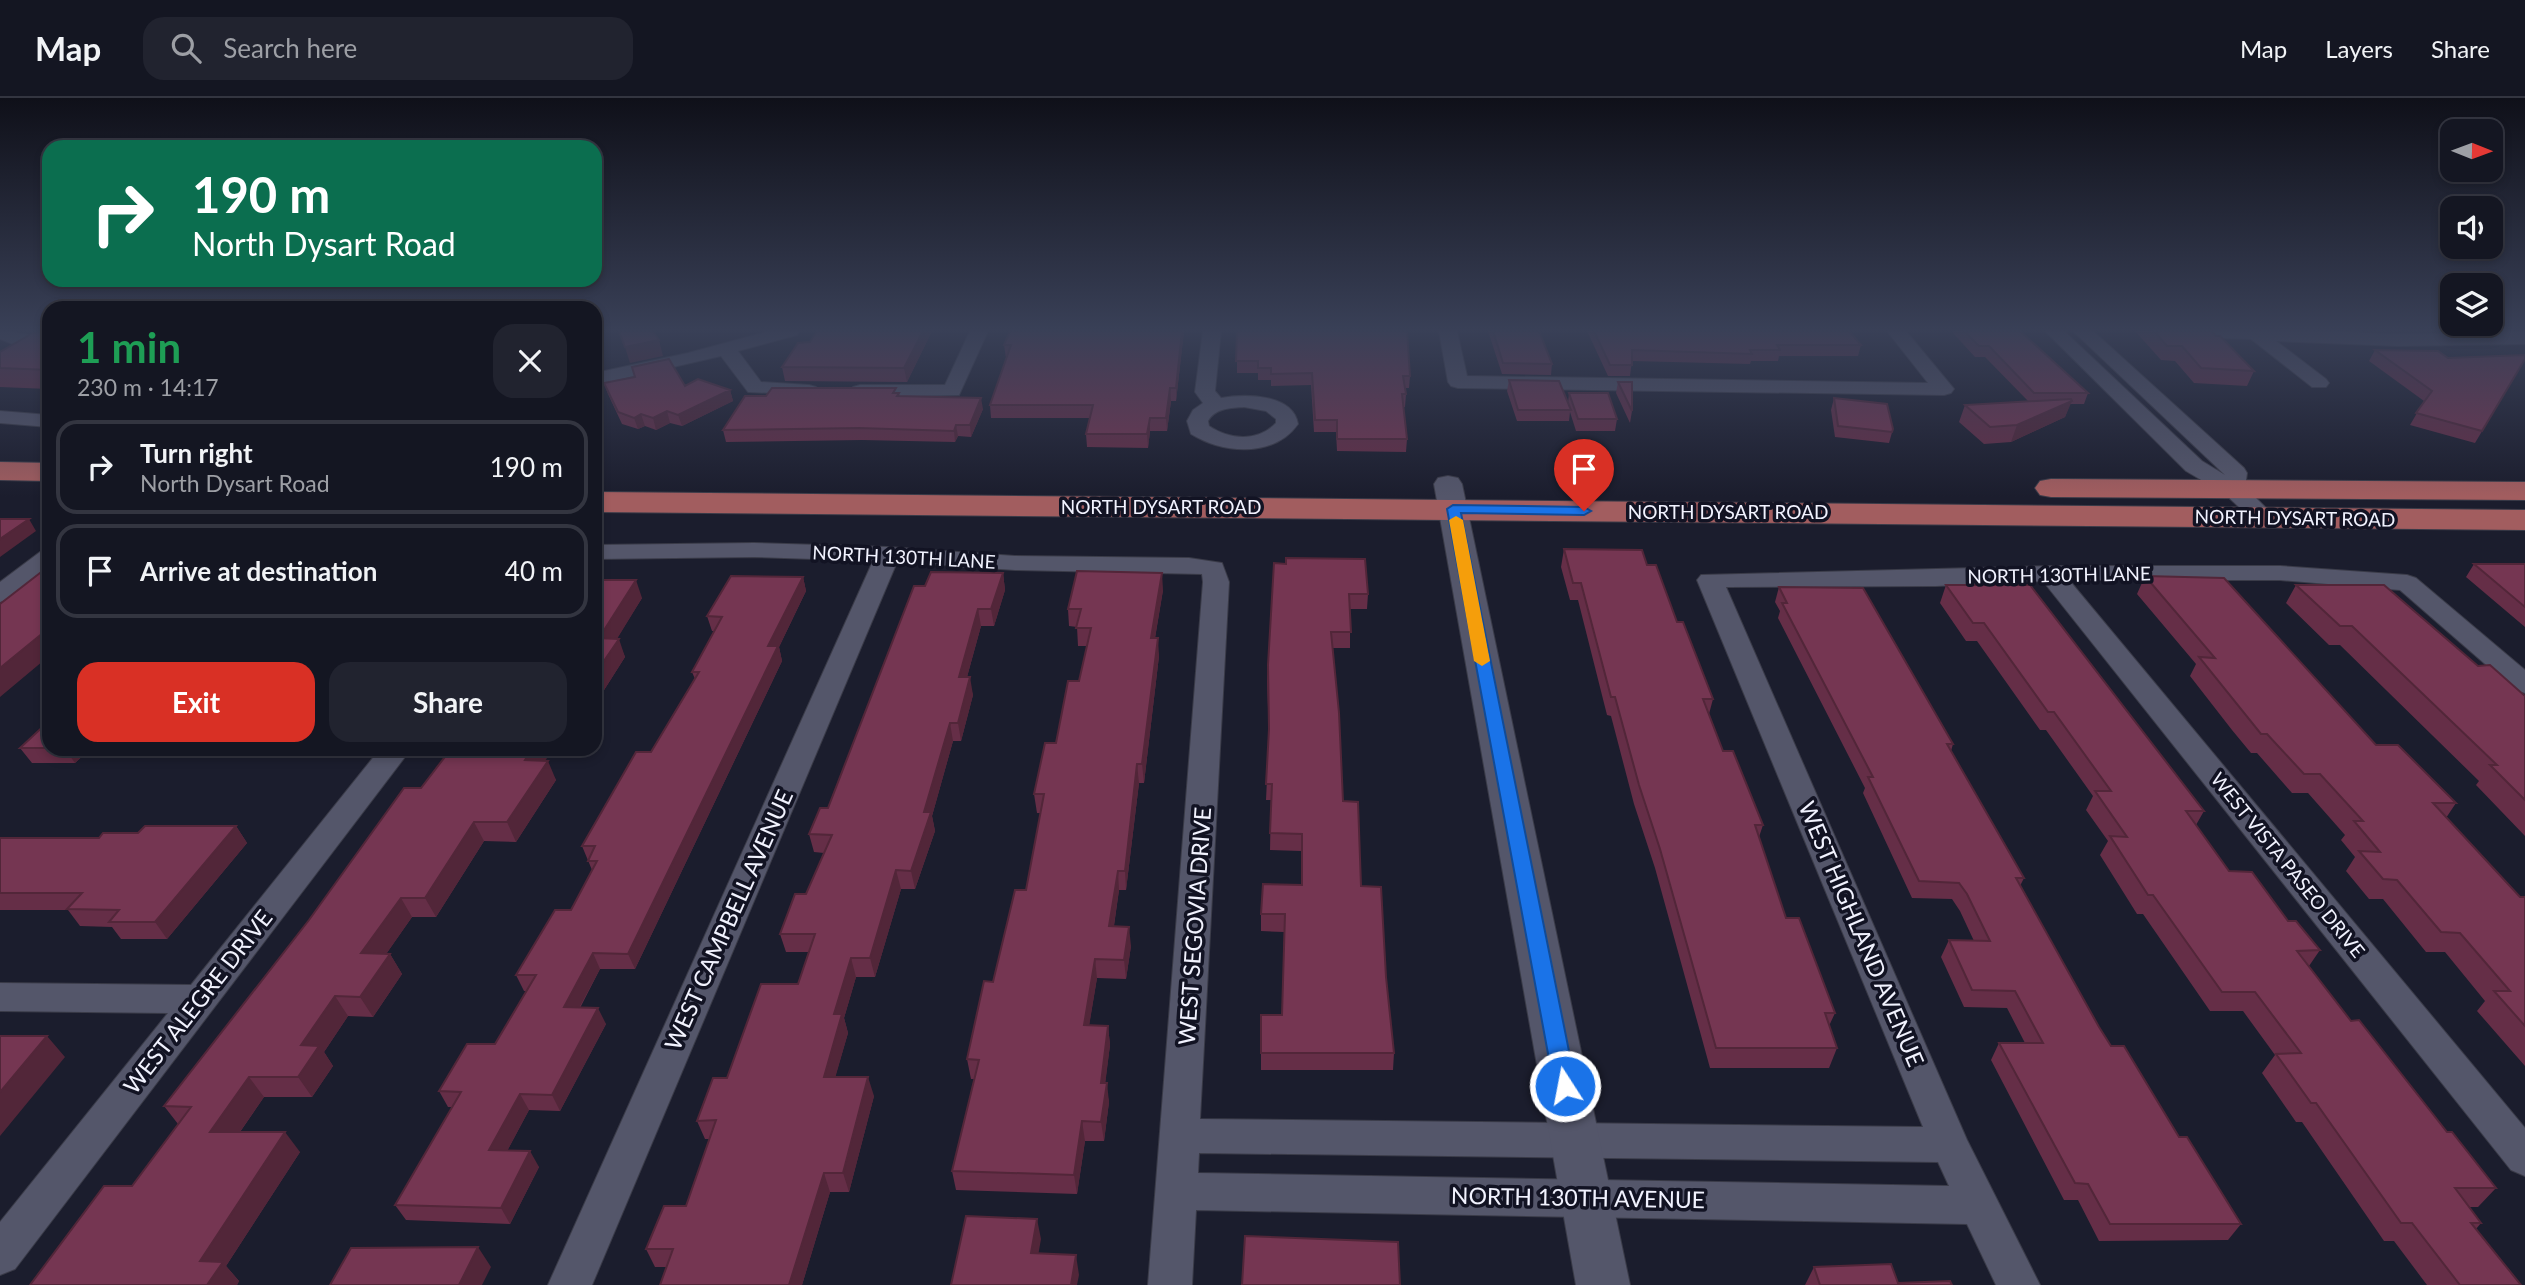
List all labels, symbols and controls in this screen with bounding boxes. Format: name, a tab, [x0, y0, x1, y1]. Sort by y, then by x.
search box	[143, 17, 633, 80]
text: Map	[35, 28, 101, 68]
icon: search	[167, 29, 205, 67]
text: Search here	[223, 32, 357, 64]
text: Map	[2240, 34, 2287, 63]
text: Layers	[2325, 34, 2393, 63]
text: Share	[2431, 34, 2490, 63]
north arrow	[2440, 119, 2502, 182]
map controls	[2440, 119, 2503, 336]
text: 190 m	[192, 165, 330, 223]
icon: right	[77, 168, 168, 259]
button: sound	[2440, 196, 2503, 259]
text: North Dysart Road	[192, 224, 456, 263]
button: layers	[2440, 273, 2503, 336]
text: 1 min	[77, 322, 181, 372]
button: close	[493, 324, 567, 398]
text: 230 m · 14:17	[77, 373, 219, 401]
text: Turn right	[140, 437, 253, 469]
pin	[1554, 439, 1614, 511]
icon: right	[81, 448, 119, 486]
icon: arrive	[1565, 450, 1603, 488]
text: 190 m	[490, 451, 563, 483]
text: North Dysart Road	[140, 469, 330, 497]
street label: NORTH DYSART ROAD	[1061, 495, 1261, 518]
street label: NORTH DYSART ROAD	[1628, 500, 1828, 523]
street label: NORTH DYSART ROAD	[2194, 504, 2396, 531]
street label: NORTH 130TH LANE	[812, 540, 996, 573]
icon: arrive	[81, 552, 119, 590]
text: Arrive at destination	[140, 555, 377, 587]
text: 40 m	[505, 555, 563, 587]
street label: NORTH 130TH LANE	[1967, 561, 2151, 588]
button: Exit	[77, 662, 315, 742]
button: Share	[329, 662, 567, 742]
street label: WEST VISTA PASEO DRIVE	[2207, 768, 2370, 962]
street label: WEST CAMPBELL AVENUE	[658, 785, 798, 1054]
street label: WEST HIGHLAND AVENUE	[1793, 797, 1931, 1070]
street label: WEST SEGOVIA DRIVE	[1172, 806, 1216, 1046]
street label: WEST ALEGRE DRIVE	[117, 904, 278, 1099]
position arrow	[1528, 1049, 1602, 1123]
street label: NORTH 130TH AVENUE	[1451, 1181, 1705, 1213]

